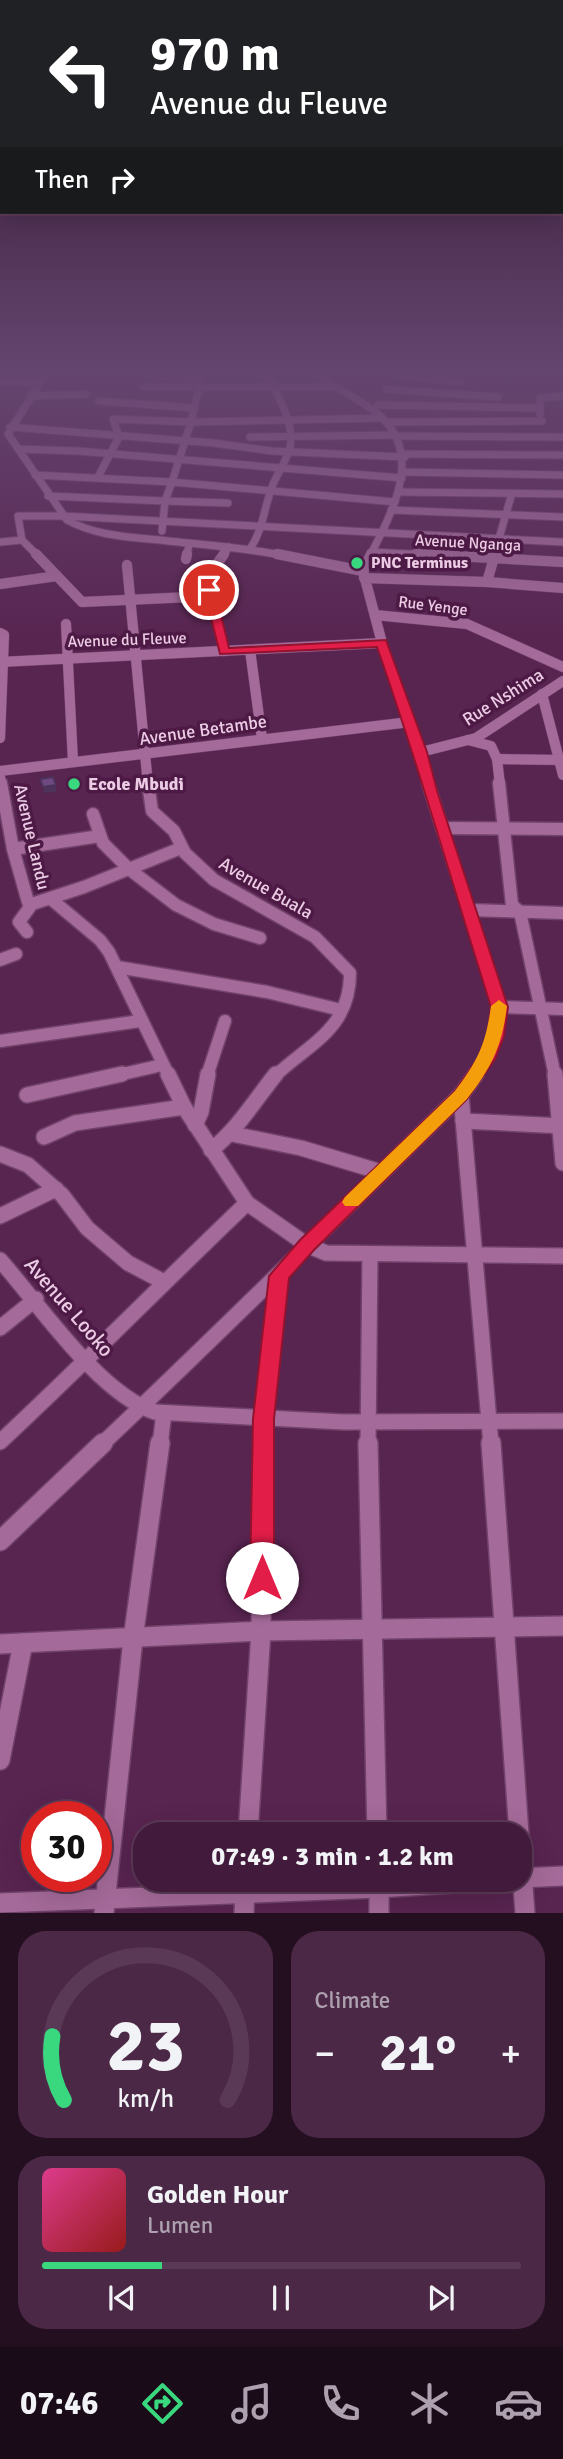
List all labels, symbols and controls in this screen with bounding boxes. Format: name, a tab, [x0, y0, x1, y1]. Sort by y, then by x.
text: 970 m	[150, 24, 280, 84]
icon: left	[35, 28, 126, 119]
text: Avenue du Fleuve	[150, 84, 388, 123]
icon: right	[103, 161, 141, 199]
text: Then	[35, 164, 89, 196]
street label: Avenue Nganga	[414, 530, 522, 556]
place label: PNC Terminus	[371, 553, 468, 573]
marker: PNC Terminus	[349, 555, 365, 571]
pin	[179, 560, 239, 620]
icon: arrive	[190, 571, 228, 609]
street label: Rue Yenge	[397, 592, 469, 620]
street label: Avenue du Fleuve	[67, 628, 187, 652]
street label: Rue Nshima	[458, 663, 548, 731]
street label: Avenue Betambe	[138, 710, 268, 750]
place label: Ecole Mbudi	[88, 773, 184, 795]
marker: Ecole Mbudi	[66, 776, 82, 792]
street label: Avenue Landu	[9, 782, 55, 892]
street label: Avenue Buala	[215, 852, 317, 924]
street label: Avenue Looko	[19, 1252, 119, 1362]
position arrow	[225, 1541, 299, 1615]
speed limit sign: 30	[21, 1801, 112, 1892]
text: 07:49 · 3 min · 1.2 km	[211, 1841, 454, 1873]
text: Climate	[315, 1986, 390, 2015]
text: 23	[106, 2003, 185, 2092]
text: 21°	[379, 2021, 456, 2085]
text: −	[315, 2030, 335, 2077]
text: +	[500, 2030, 521, 2077]
text: km/h	[117, 2083, 174, 2114]
text: Golden Hour	[147, 2179, 288, 2211]
text: Lumen	[147, 2211, 213, 2240]
icon: previous	[103, 2279, 141, 2317]
icon: pause	[262, 2279, 300, 2317]
icon: next	[422, 2279, 460, 2317]
icon: directions	[138, 2379, 187, 2428]
icon: music	[227, 2379, 276, 2428]
icon: phone	[316, 2379, 365, 2428]
icon: climate	[405, 2379, 454, 2428]
icon: car	[494, 2379, 543, 2428]
text: 07:46	[20, 2384, 99, 2423]

